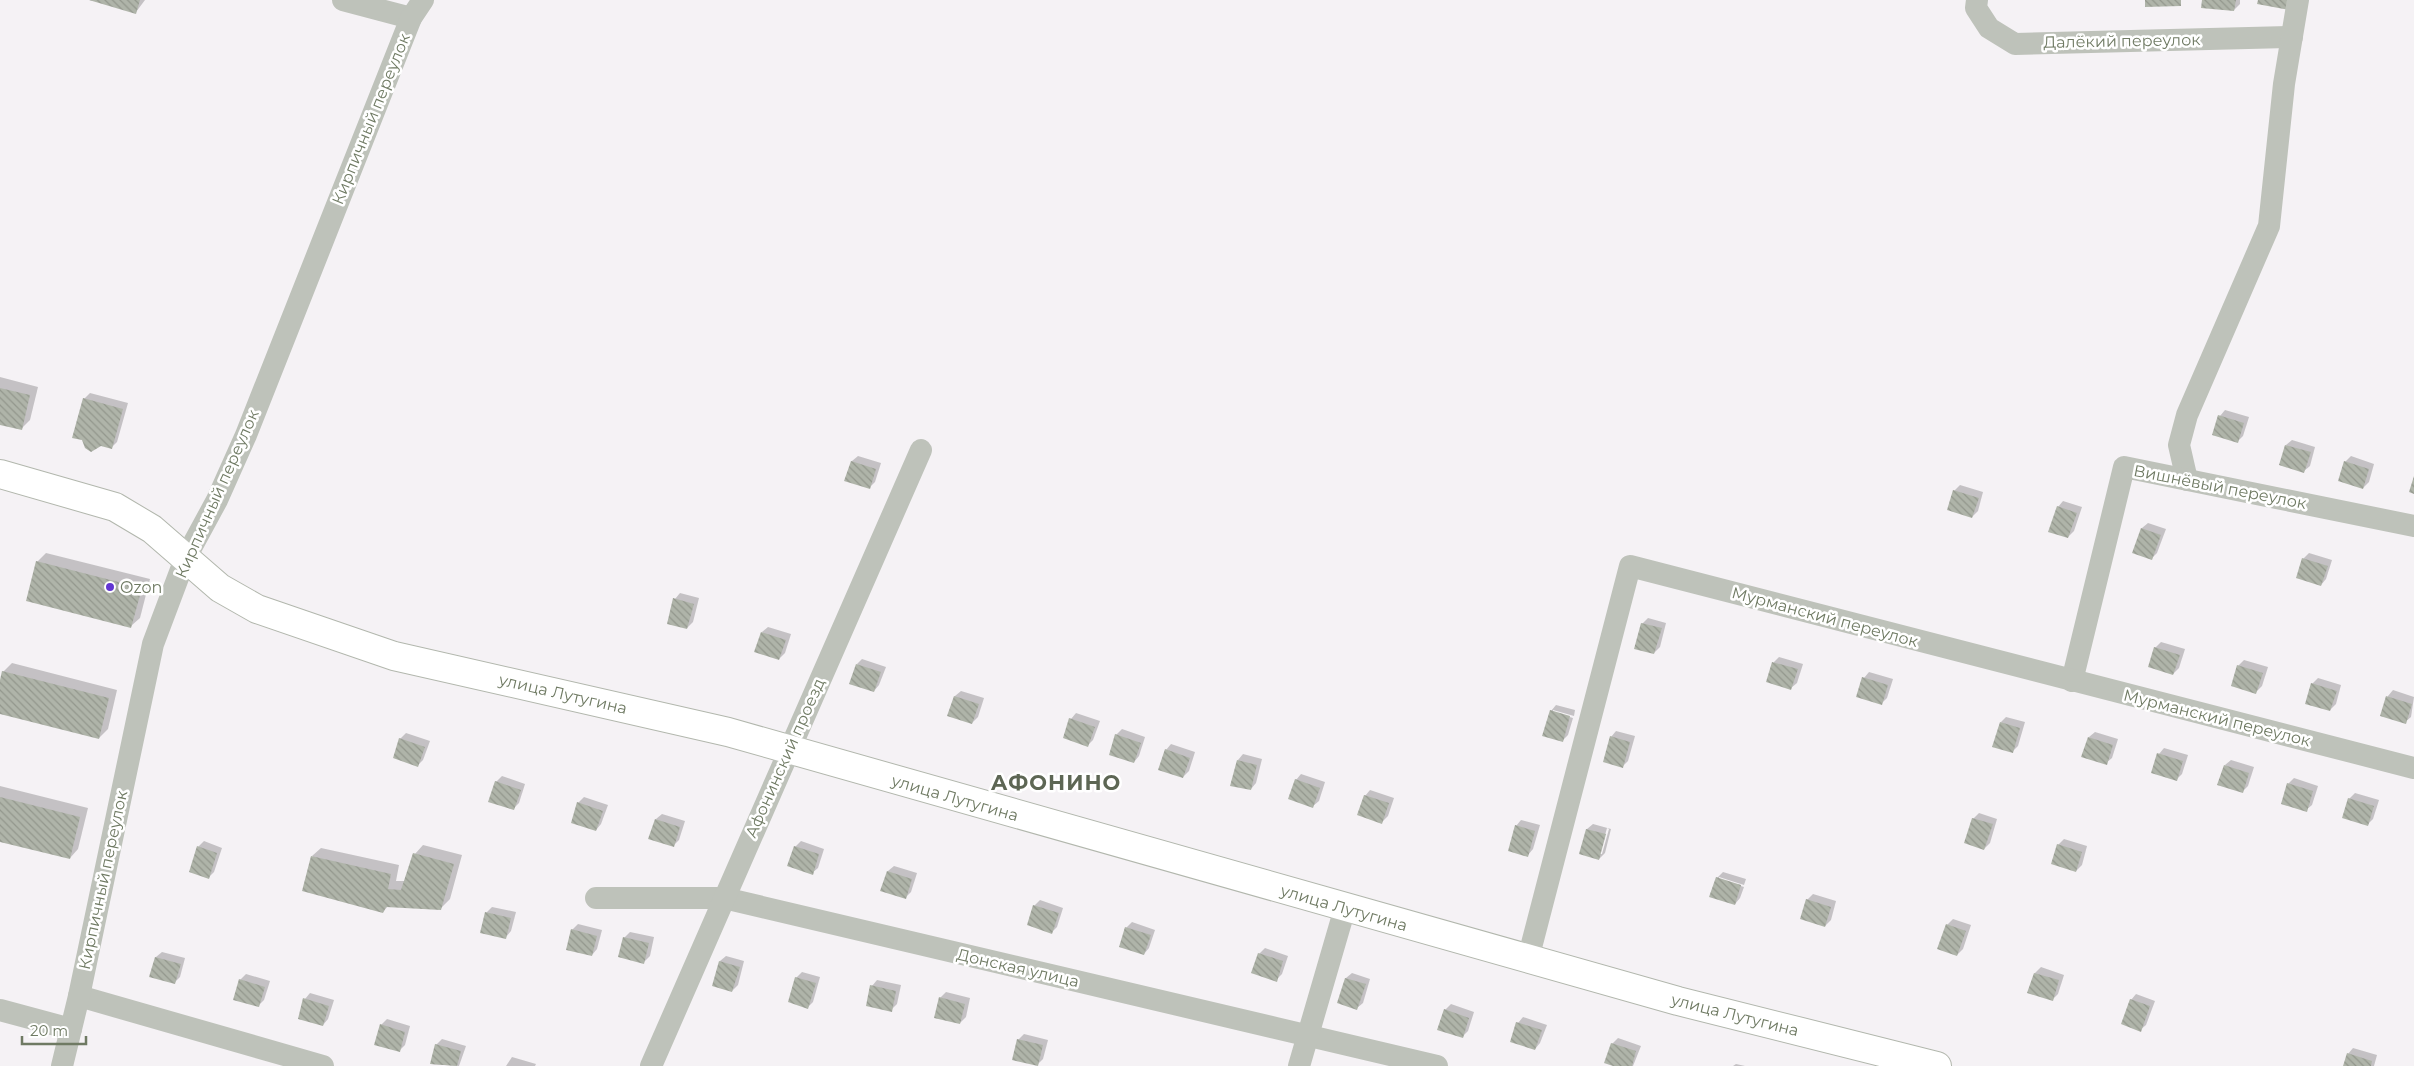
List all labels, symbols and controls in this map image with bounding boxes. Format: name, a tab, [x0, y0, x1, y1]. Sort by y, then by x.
street label: Кирпичный переулок	[328, 30, 414, 207]
street label: Далёкий переулок	[2043, 30, 2201, 52]
street label: Кирпичный переулок	[171, 406, 263, 581]
street label: Вишнёвый переулок	[2132, 461, 2309, 513]
place label: Ozon	[120, 578, 162, 597]
marker: Ozon	[104, 581, 116, 593]
street label: Мурманский переулок	[1730, 583, 1921, 651]
street label: улица Лутугина	[496, 670, 629, 718]
street label: Афонинский проезд	[741, 675, 829, 841]
street label: Мурманский переулок	[2121, 686, 2313, 751]
district label: АФОНИНО	[991, 770, 1121, 795]
street label: улица Лутугина	[889, 771, 1021, 825]
street label: Кирпичный переулок	[75, 788, 131, 971]
street label: улица Лутугина	[1278, 881, 1410, 935]
street label: Донская улица	[955, 945, 1081, 991]
street label: улица Лутугина	[1668, 990, 1801, 1040]
scale bar	[22, 1014, 86, 1046]
text: 20 m	[30, 1021, 68, 1040]

